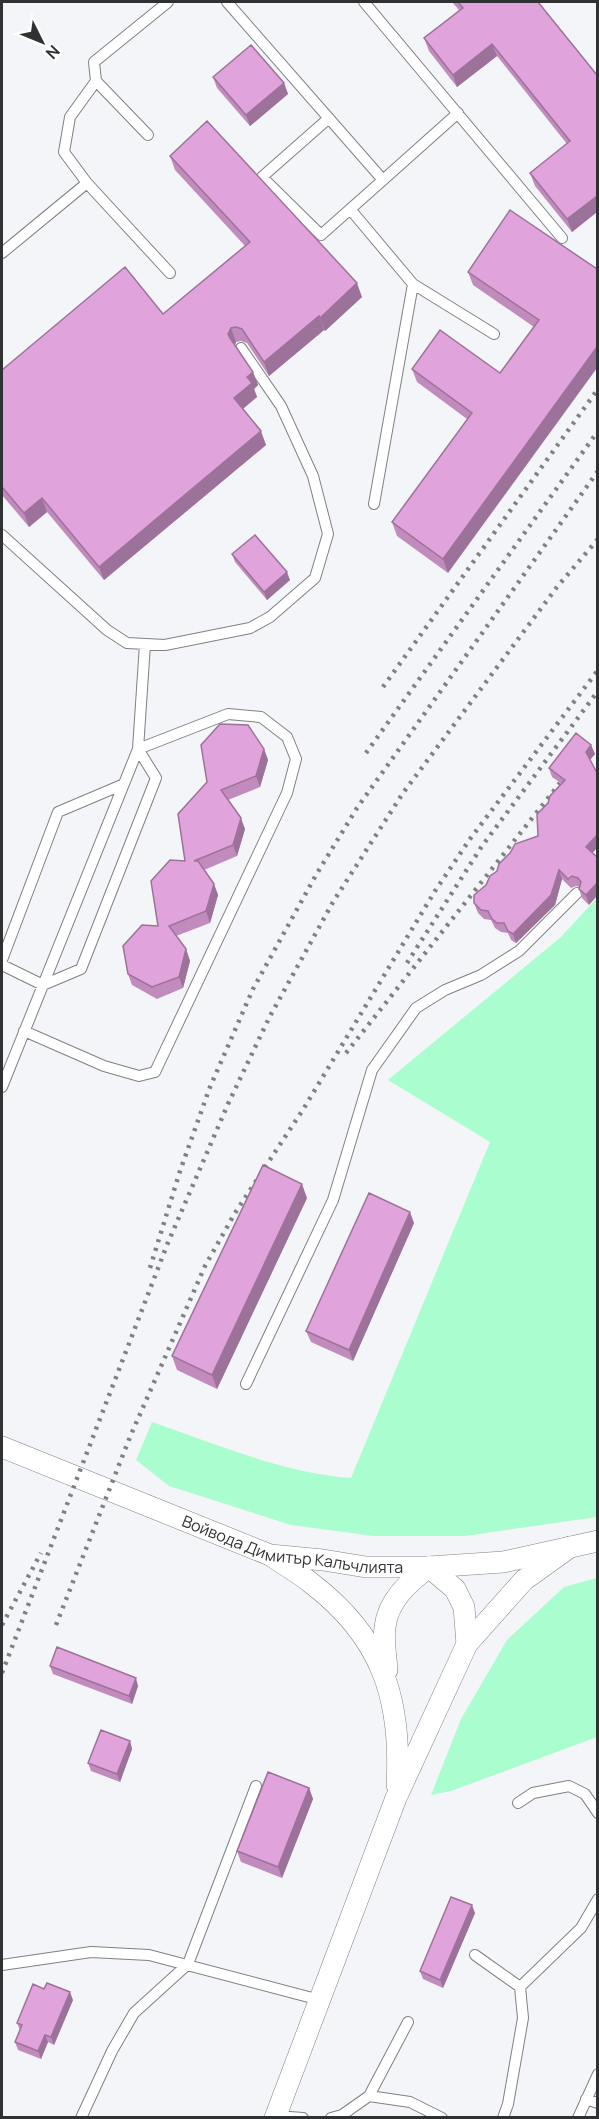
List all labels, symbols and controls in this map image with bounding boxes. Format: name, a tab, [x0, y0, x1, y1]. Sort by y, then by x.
north arrow	[12, 12, 72, 72]
text: N	[41, 41, 65, 64]
street label: Войвода Димитър Калъчлията	[179, 1510, 403, 1578]

